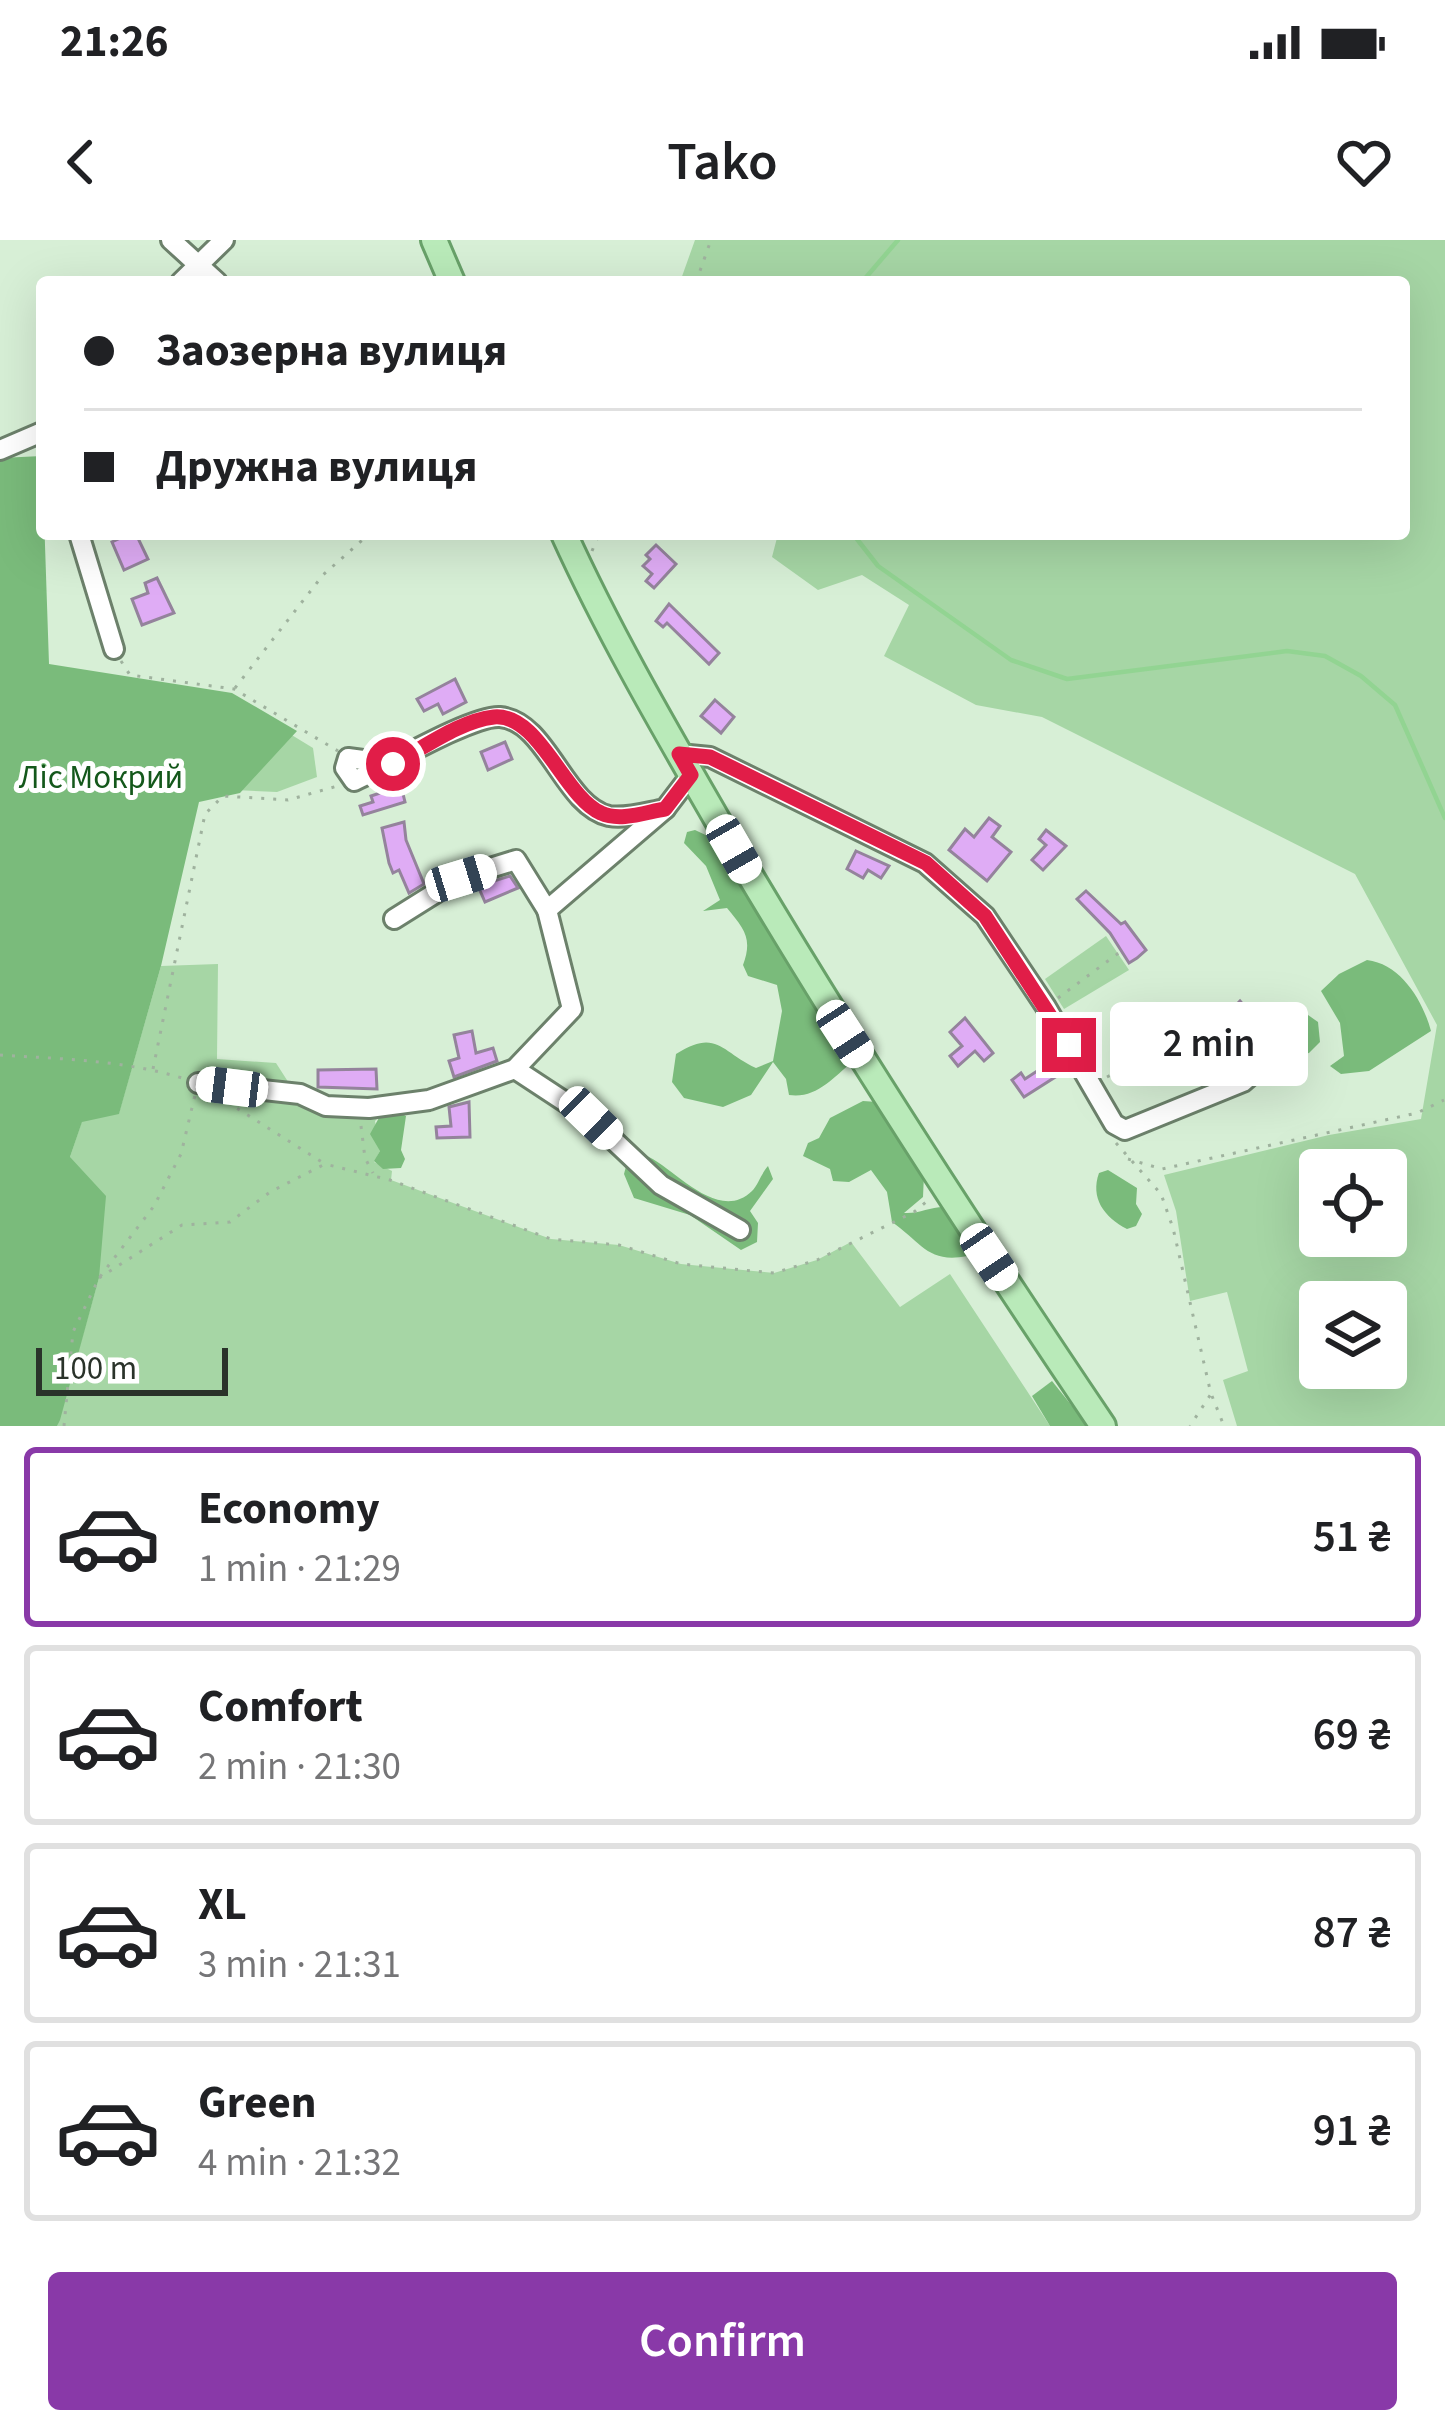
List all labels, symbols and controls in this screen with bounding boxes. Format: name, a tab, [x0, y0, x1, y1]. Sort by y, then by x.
text: 21:26	[60, 10, 169, 74]
text: Tako	[667, 124, 778, 201]
icon: back	[48, 129, 114, 195]
icon: heart	[1331, 129, 1397, 195]
text: Заозерна вулиця	[156, 319, 507, 383]
text: Дружна вулиця	[156, 435, 478, 499]
route start	[366, 737, 420, 791]
park label: Ліс Мокрий	[19, 754, 183, 801]
car	[700, 809, 768, 889]
car	[421, 850, 501, 906]
car	[810, 994, 880, 1074]
callout: 2 min	[1111, 1003, 1309, 1087]
text: 2 min	[1163, 1016, 1255, 1072]
route end	[1042, 1018, 1096, 1072]
car	[194, 1065, 270, 1109]
car	[553, 1080, 629, 1156]
map controls	[1299, 1149, 1407, 1389]
button: locate	[1299, 1149, 1407, 1257]
car	[954, 1217, 1024, 1297]
button: layers	[1299, 1281, 1407, 1389]
scale bar	[36, 1342, 228, 1395]
text: 100 m	[54, 1345, 137, 1392]
text: Economy	[198, 1477, 380, 1541]
icon: car	[54, 1483, 162, 1591]
text: 51 ₴	[1313, 1505, 1391, 1569]
text: 1 min · 21:29	[198, 1541, 401, 1597]
text: Comfort	[198, 1675, 363, 1739]
icon: car	[54, 1681, 162, 1789]
text: 69 ₴	[1313, 1703, 1391, 1767]
text: 2 min · 21:30	[198, 1739, 401, 1795]
text: XL	[198, 1873, 247, 1937]
icon: car	[54, 1879, 162, 1987]
text: 87 ₴	[1313, 1901, 1391, 1965]
text: 3 min · 21:31	[198, 1937, 401, 1993]
text: Green	[198, 2071, 317, 2135]
icon: car	[54, 2077, 162, 2185]
text: 91 ₴	[1313, 2099, 1391, 2163]
text: 4 min · 21:32	[198, 2135, 401, 2191]
button: Confirm	[48, 2272, 1397, 2410]

